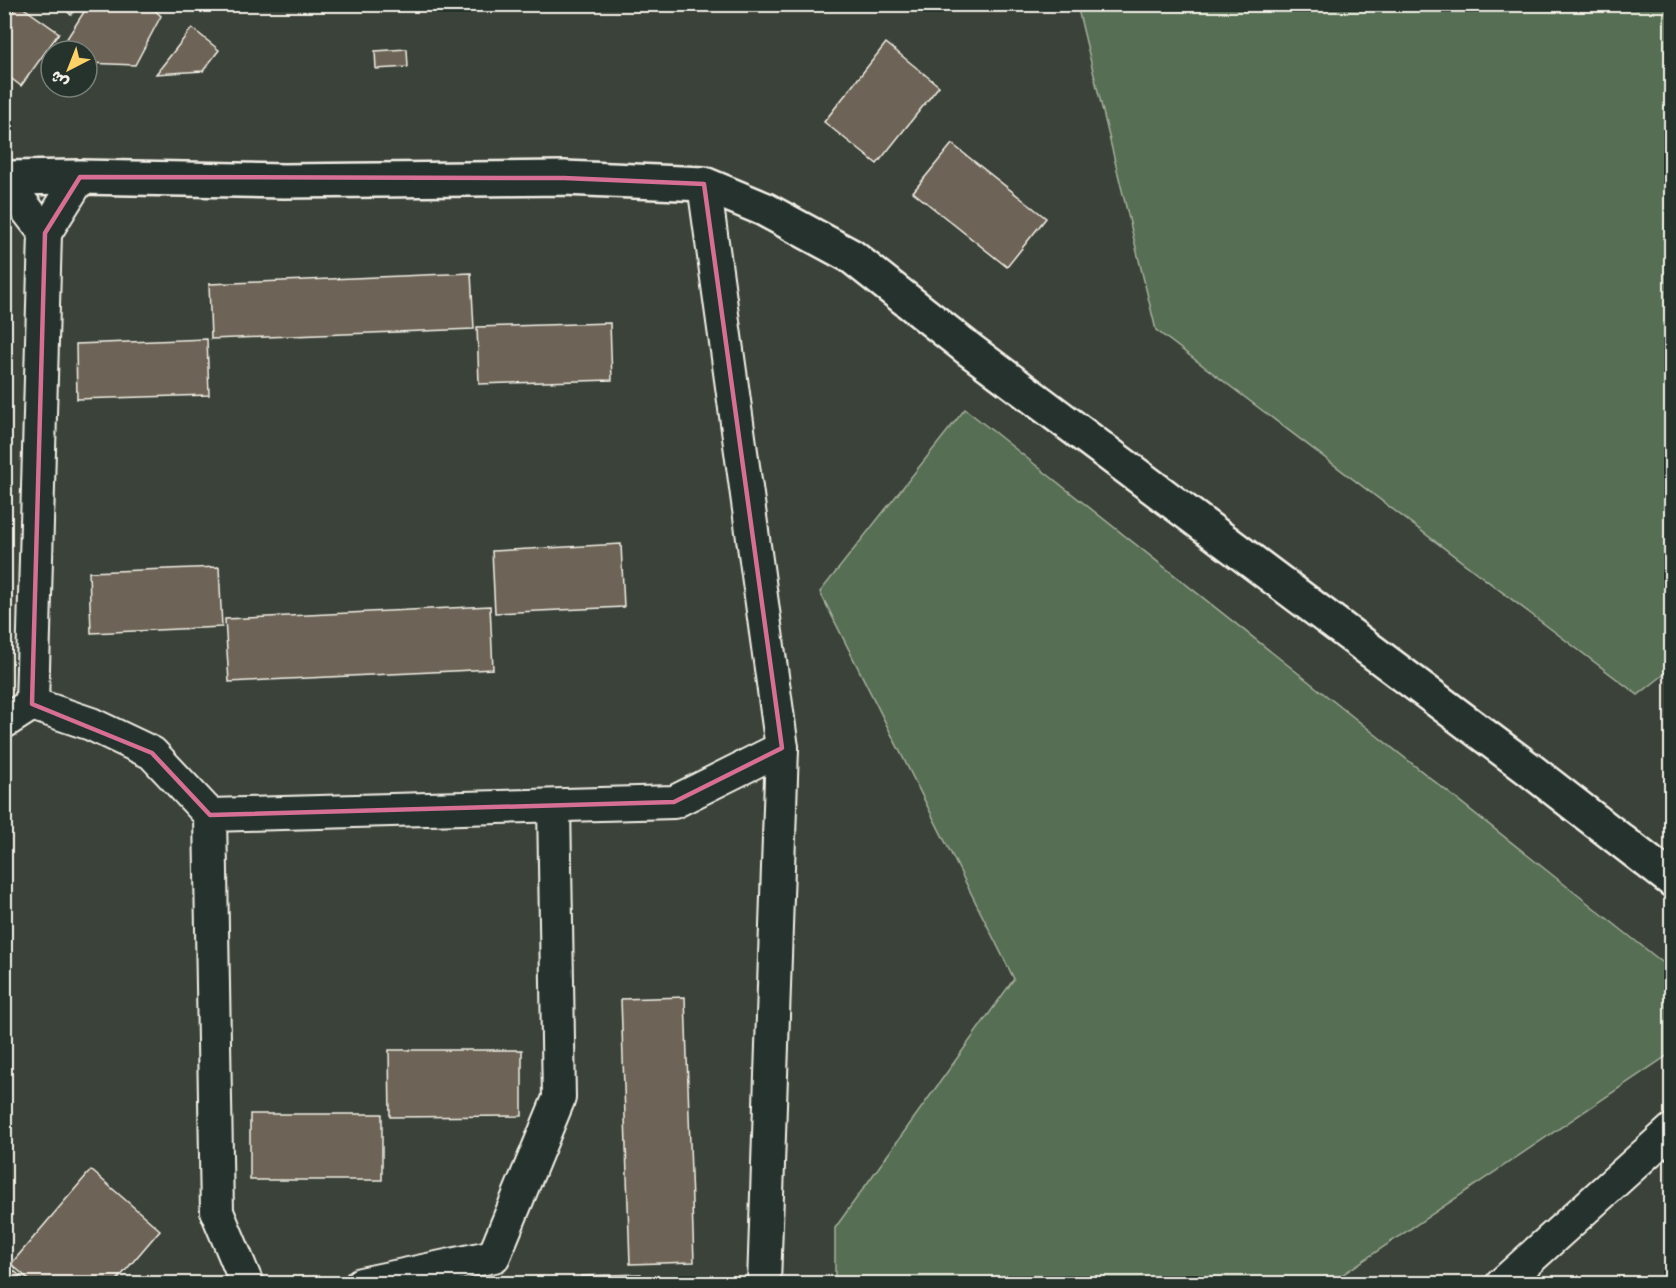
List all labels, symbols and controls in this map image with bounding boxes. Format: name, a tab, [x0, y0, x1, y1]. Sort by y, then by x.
north arrow	[39, 39, 99, 99]
text: ش	[47, 66, 73, 92]

